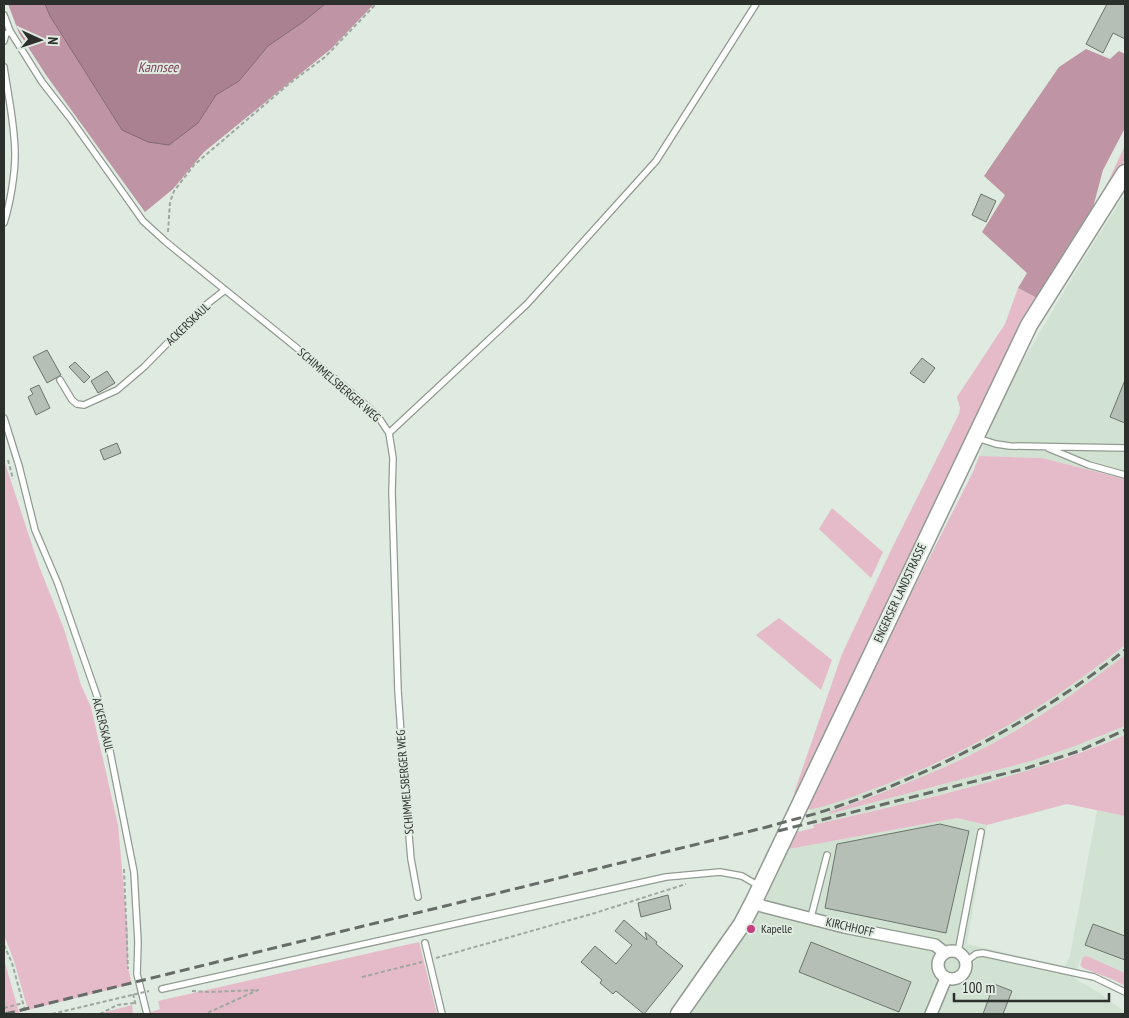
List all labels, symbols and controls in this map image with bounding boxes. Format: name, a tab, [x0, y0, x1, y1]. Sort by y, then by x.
north arrow	[15, 15, 65, 65]
text: N	[44, 36, 62, 45]
water label: Kannsee	[138, 58, 180, 76]
street label: ACKERSKAUL	[163, 299, 213, 348]
street label: SCHIMMELSBERGER WEG	[295, 345, 384, 425]
street label: ENGERSER LANDSTRASSE	[870, 541, 929, 645]
street label: ACKERSKAUL	[90, 696, 117, 754]
street label: SCHIMMELSBERGER WEG	[392, 729, 417, 835]
street label: KIRCHHOFF	[825, 914, 876, 939]
place label: Kapelle	[761, 921, 792, 936]
marker: Kapelle	[745, 923, 757, 935]
scale bar	[954, 970, 1109, 1002]
text: 100 m	[962, 978, 995, 997]

